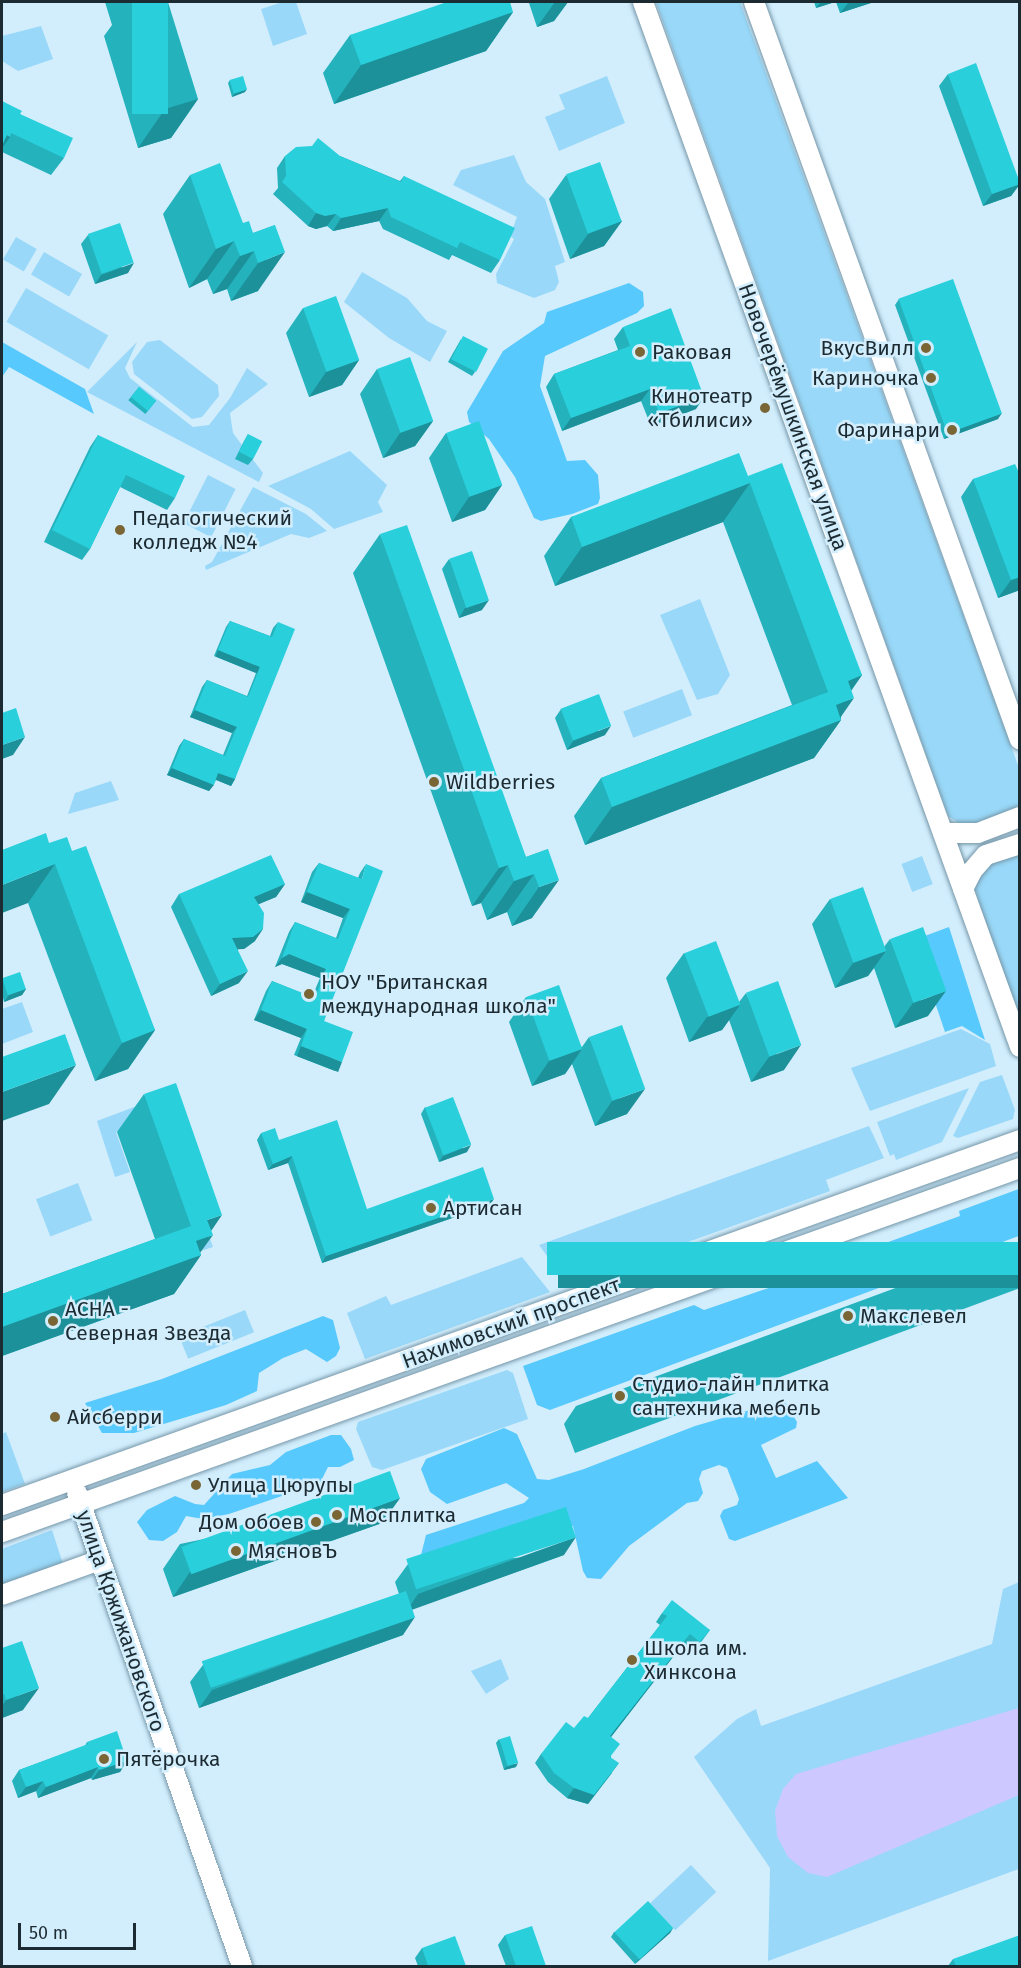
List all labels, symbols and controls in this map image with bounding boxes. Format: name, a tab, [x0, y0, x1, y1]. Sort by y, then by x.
street label: Новочерёмушкинская улица	[733, 280, 853, 554]
place label: ВкусВилл	[820, 335, 914, 361]
place label: Раковая	[652, 339, 732, 365]
marker: ВкусВилл	[919, 341, 933, 355]
marker: Раковая	[633, 345, 647, 359]
place label: Кариночка	[812, 365, 919, 391]
marker: Кариночка	[924, 371, 938, 385]
place label: Кинотеатр «Тбилиси»	[647, 383, 753, 433]
marker: Кинотеатр «Тбилиси»	[758, 401, 772, 415]
place label: Фаринари	[838, 417, 940, 443]
marker: Фаринари	[945, 423, 959, 437]
place label: Педагогический колледж №4	[132, 505, 292, 555]
marker: Педагогический колледж №4	[113, 523, 127, 537]
place label: Wildberries	[446, 769, 555, 795]
marker: Wildberries	[427, 775, 441, 789]
place label: НОУ "Британская международная школа"	[321, 969, 556, 1019]
marker: НОУ "Британская международная школа"	[302, 987, 316, 1001]
place label: Артисан	[443, 1195, 523, 1221]
marker: Артисан	[424, 1201, 438, 1215]
street label: Нахимовский проспект	[399, 1272, 623, 1374]
place label: АСНА - Северная Звезда	[65, 1296, 232, 1346]
place label: Макслевел	[860, 1303, 967, 1329]
marker: Макслевел	[841, 1309, 855, 1323]
marker: АСНА - Северная Звезда	[46, 1314, 60, 1328]
place label: Студио-лайн плитка сантехника мебель	[632, 1371, 830, 1421]
marker: Студио-лайн плитка сантехника мебель	[613, 1389, 627, 1403]
place label: Айсберри	[67, 1404, 163, 1430]
marker: Айсберри	[48, 1410, 62, 1424]
place label: Улица Цюрупы	[208, 1472, 353, 1498]
marker: Улица Цюрупы	[189, 1478, 203, 1492]
place label: Мосплитка	[349, 1502, 456, 1528]
street label: улица Кржижановского	[71, 1507, 171, 1735]
marker: Мосплитка	[330, 1508, 344, 1522]
place label: Дом обоев	[199, 1509, 304, 1535]
marker: Дом обоев	[309, 1515, 323, 1529]
place label: МясновЪ	[248, 1538, 337, 1564]
marker: МясновЪ	[229, 1544, 243, 1558]
place label: Школа им. Хинксона	[644, 1635, 747, 1685]
marker: Школа им. Хинксона	[625, 1653, 639, 1667]
place label: Пятёрочка	[116, 1746, 220, 1772]
marker: Пятёрочка	[97, 1752, 111, 1766]
scale bar	[21, 1911, 140, 1949]
text: 50 m	[29, 1922, 68, 1944]

